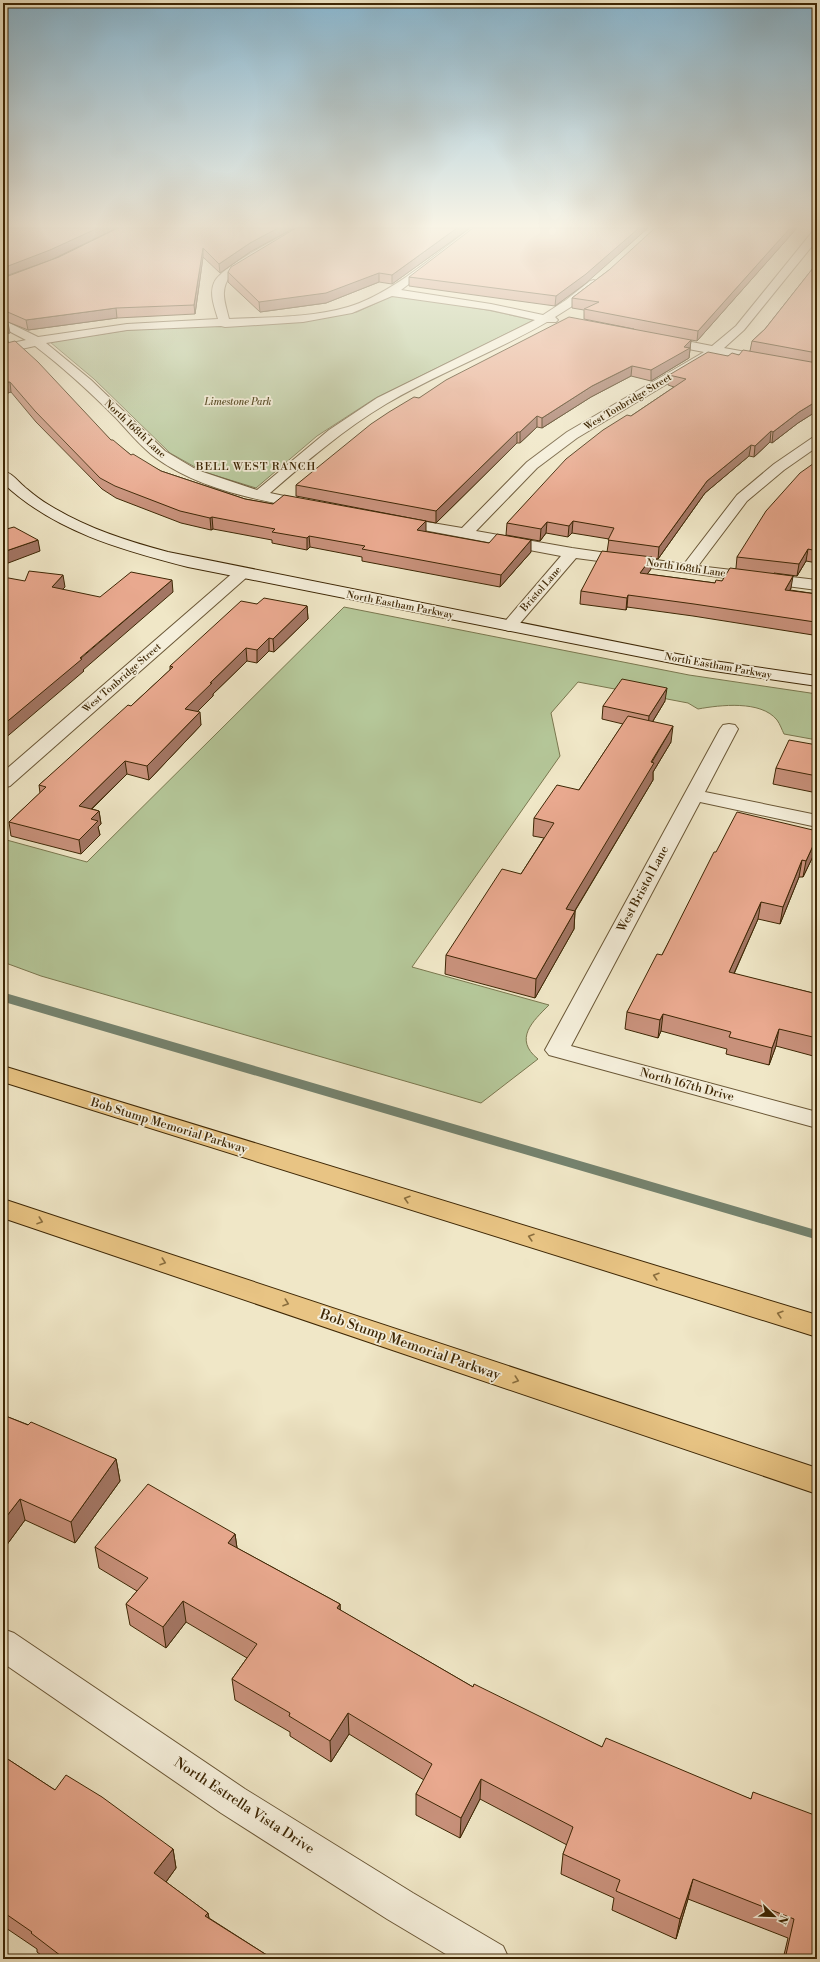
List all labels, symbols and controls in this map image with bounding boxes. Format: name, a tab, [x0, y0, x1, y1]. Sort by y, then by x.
street label: West Tonbridge Street	[581, 371, 674, 433]
park label: Limestone Park	[204, 396, 271, 408]
street label: North 168th Lane	[102, 397, 168, 461]
district label: BELL WEST RANCH	[195, 460, 316, 474]
street label: North 168th Lane	[646, 557, 726, 579]
street label: Bristol Lane	[517, 564, 564, 615]
street label: North Eastham Parkway	[345, 589, 455, 621]
street label: West Tonbridge Street	[80, 640, 164, 716]
street label: North Eastham Parkway	[663, 651, 773, 681]
street label: West Bristol Lane	[613, 843, 672, 936]
street label: North 167th Drive	[638, 1065, 736, 1105]
street label: Bob Stump Memorial Parkway	[88, 1095, 249, 1157]
one-way arrow	[404, 1195, 411, 1204]
one-way arrow	[36, 1216, 43, 1224]
one-way arrow	[528, 1234, 535, 1242]
one-way arrow	[160, 1257, 167, 1266]
one-way arrow	[652, 1272, 659, 1281]
one-way arrow	[283, 1299, 290, 1307]
street label: Bob Stump Memorial Parkway	[316, 1305, 503, 1384]
one-way arrow	[776, 1311, 783, 1319]
one-way arrow	[512, 1376, 519, 1384]
street label: North Estrella Vista Drive	[170, 1754, 318, 1858]
north arrow	[754, 1896, 794, 1936]
text: N	[774, 1913, 790, 1927]

